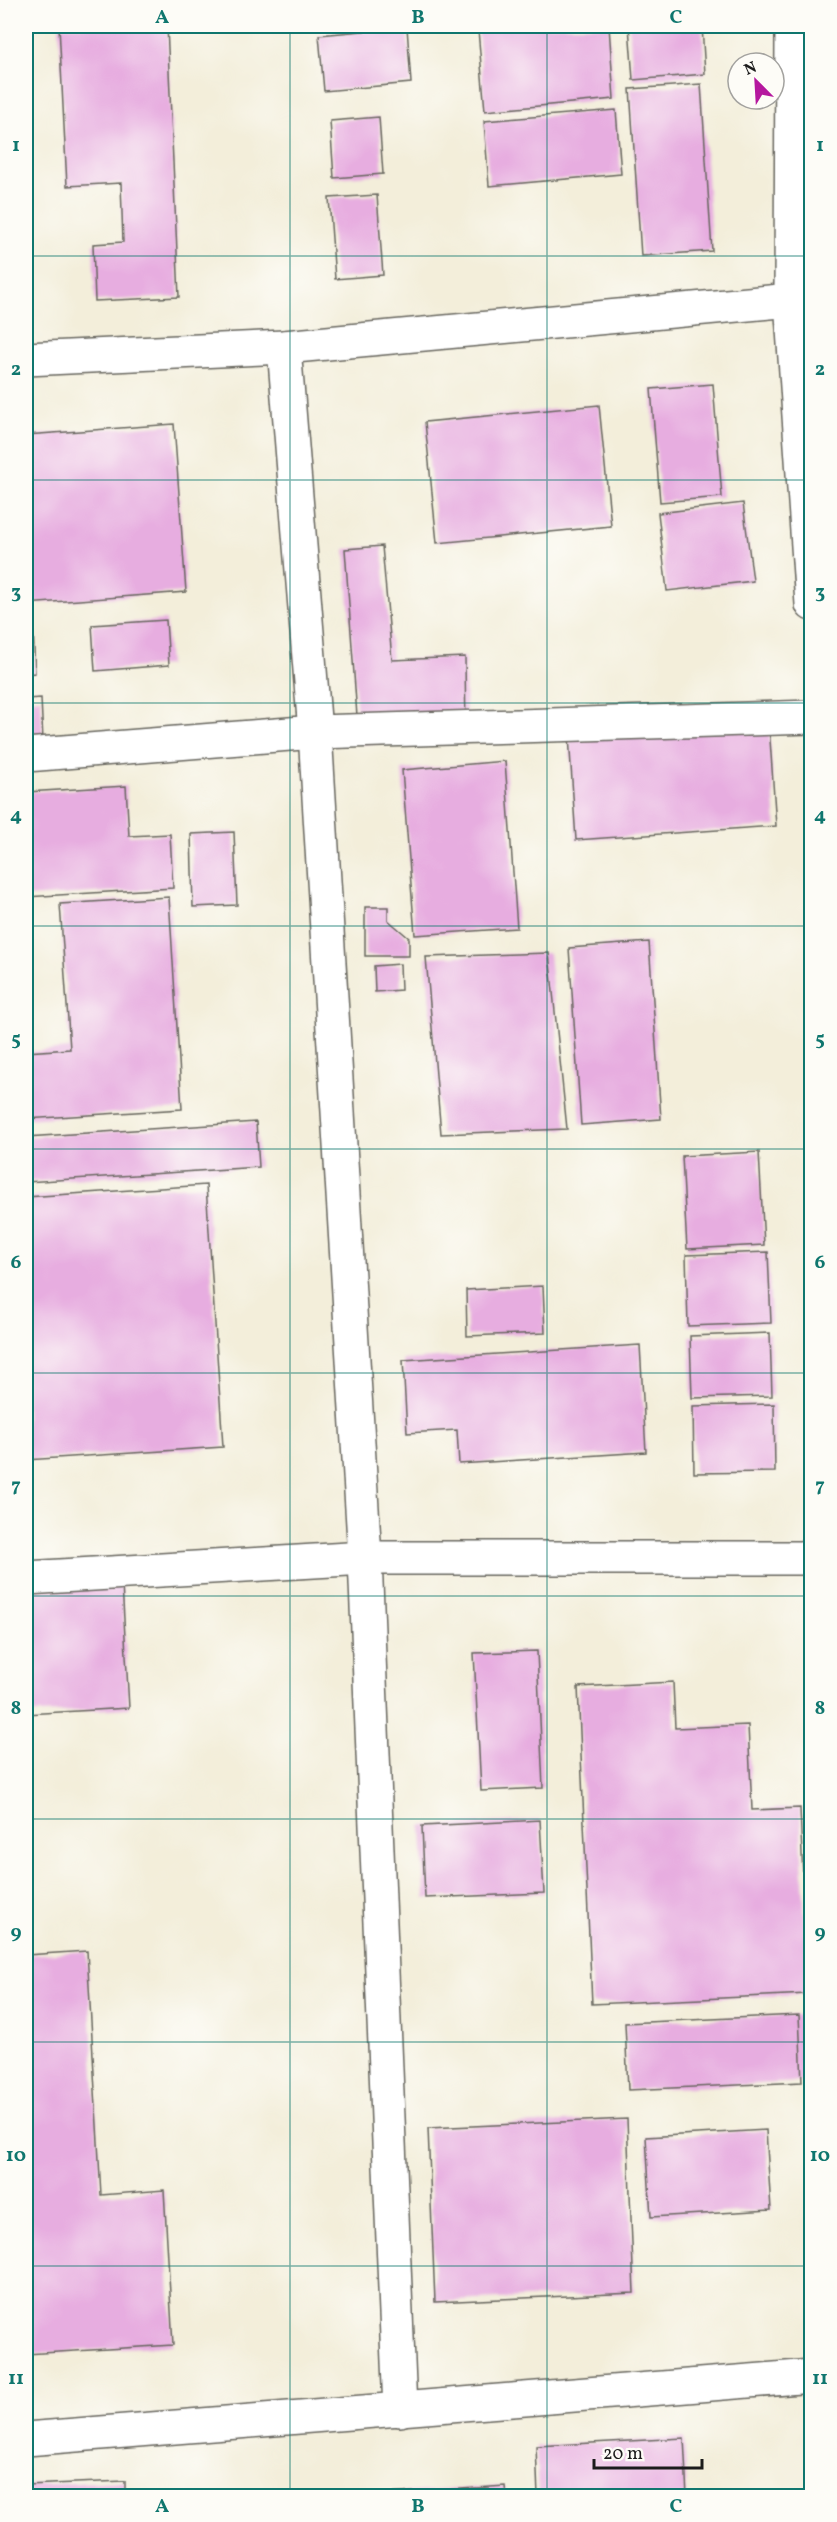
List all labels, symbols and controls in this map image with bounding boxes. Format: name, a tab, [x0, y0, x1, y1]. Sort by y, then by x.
text: A	[155, 4, 169, 32]
text: B	[411, 4, 425, 32]
text: C	[670, 4, 683, 32]
north arrow	[726, 51, 786, 111]
text: N	[741, 57, 761, 82]
text: 1	[12, 132, 20, 160]
text: 1	[816, 132, 824, 160]
text: 2	[11, 356, 21, 384]
text: 2	[815, 356, 825, 384]
text: 3	[11, 579, 21, 607]
text: 3	[815, 579, 825, 607]
text: 4	[10, 802, 22, 830]
text: 4	[814, 802, 826, 830]
text: 5	[11, 1026, 21, 1054]
text: 5	[815, 1026, 825, 1054]
text: 6	[11, 1249, 22, 1277]
text: 6	[815, 1249, 826, 1277]
text: 7	[11, 1472, 21, 1500]
text: 7	[815, 1472, 825, 1500]
text: 8	[11, 1695, 21, 1723]
text: 8	[815, 1695, 825, 1723]
text: 9	[10, 1919, 22, 1947]
text: 9	[814, 1919, 826, 1947]
text: 10	[6, 2142, 26, 2170]
text: 10	[810, 2142, 830, 2170]
text: 11	[8, 2365, 24, 2393]
text: 11	[812, 2365, 828, 2393]
scale bar	[594, 2432, 702, 2470]
text: 20 m	[603, 2442, 643, 2467]
text: A	[155, 2493, 169, 2521]
text: B	[411, 2493, 425, 2521]
text: C	[670, 2493, 683, 2521]

